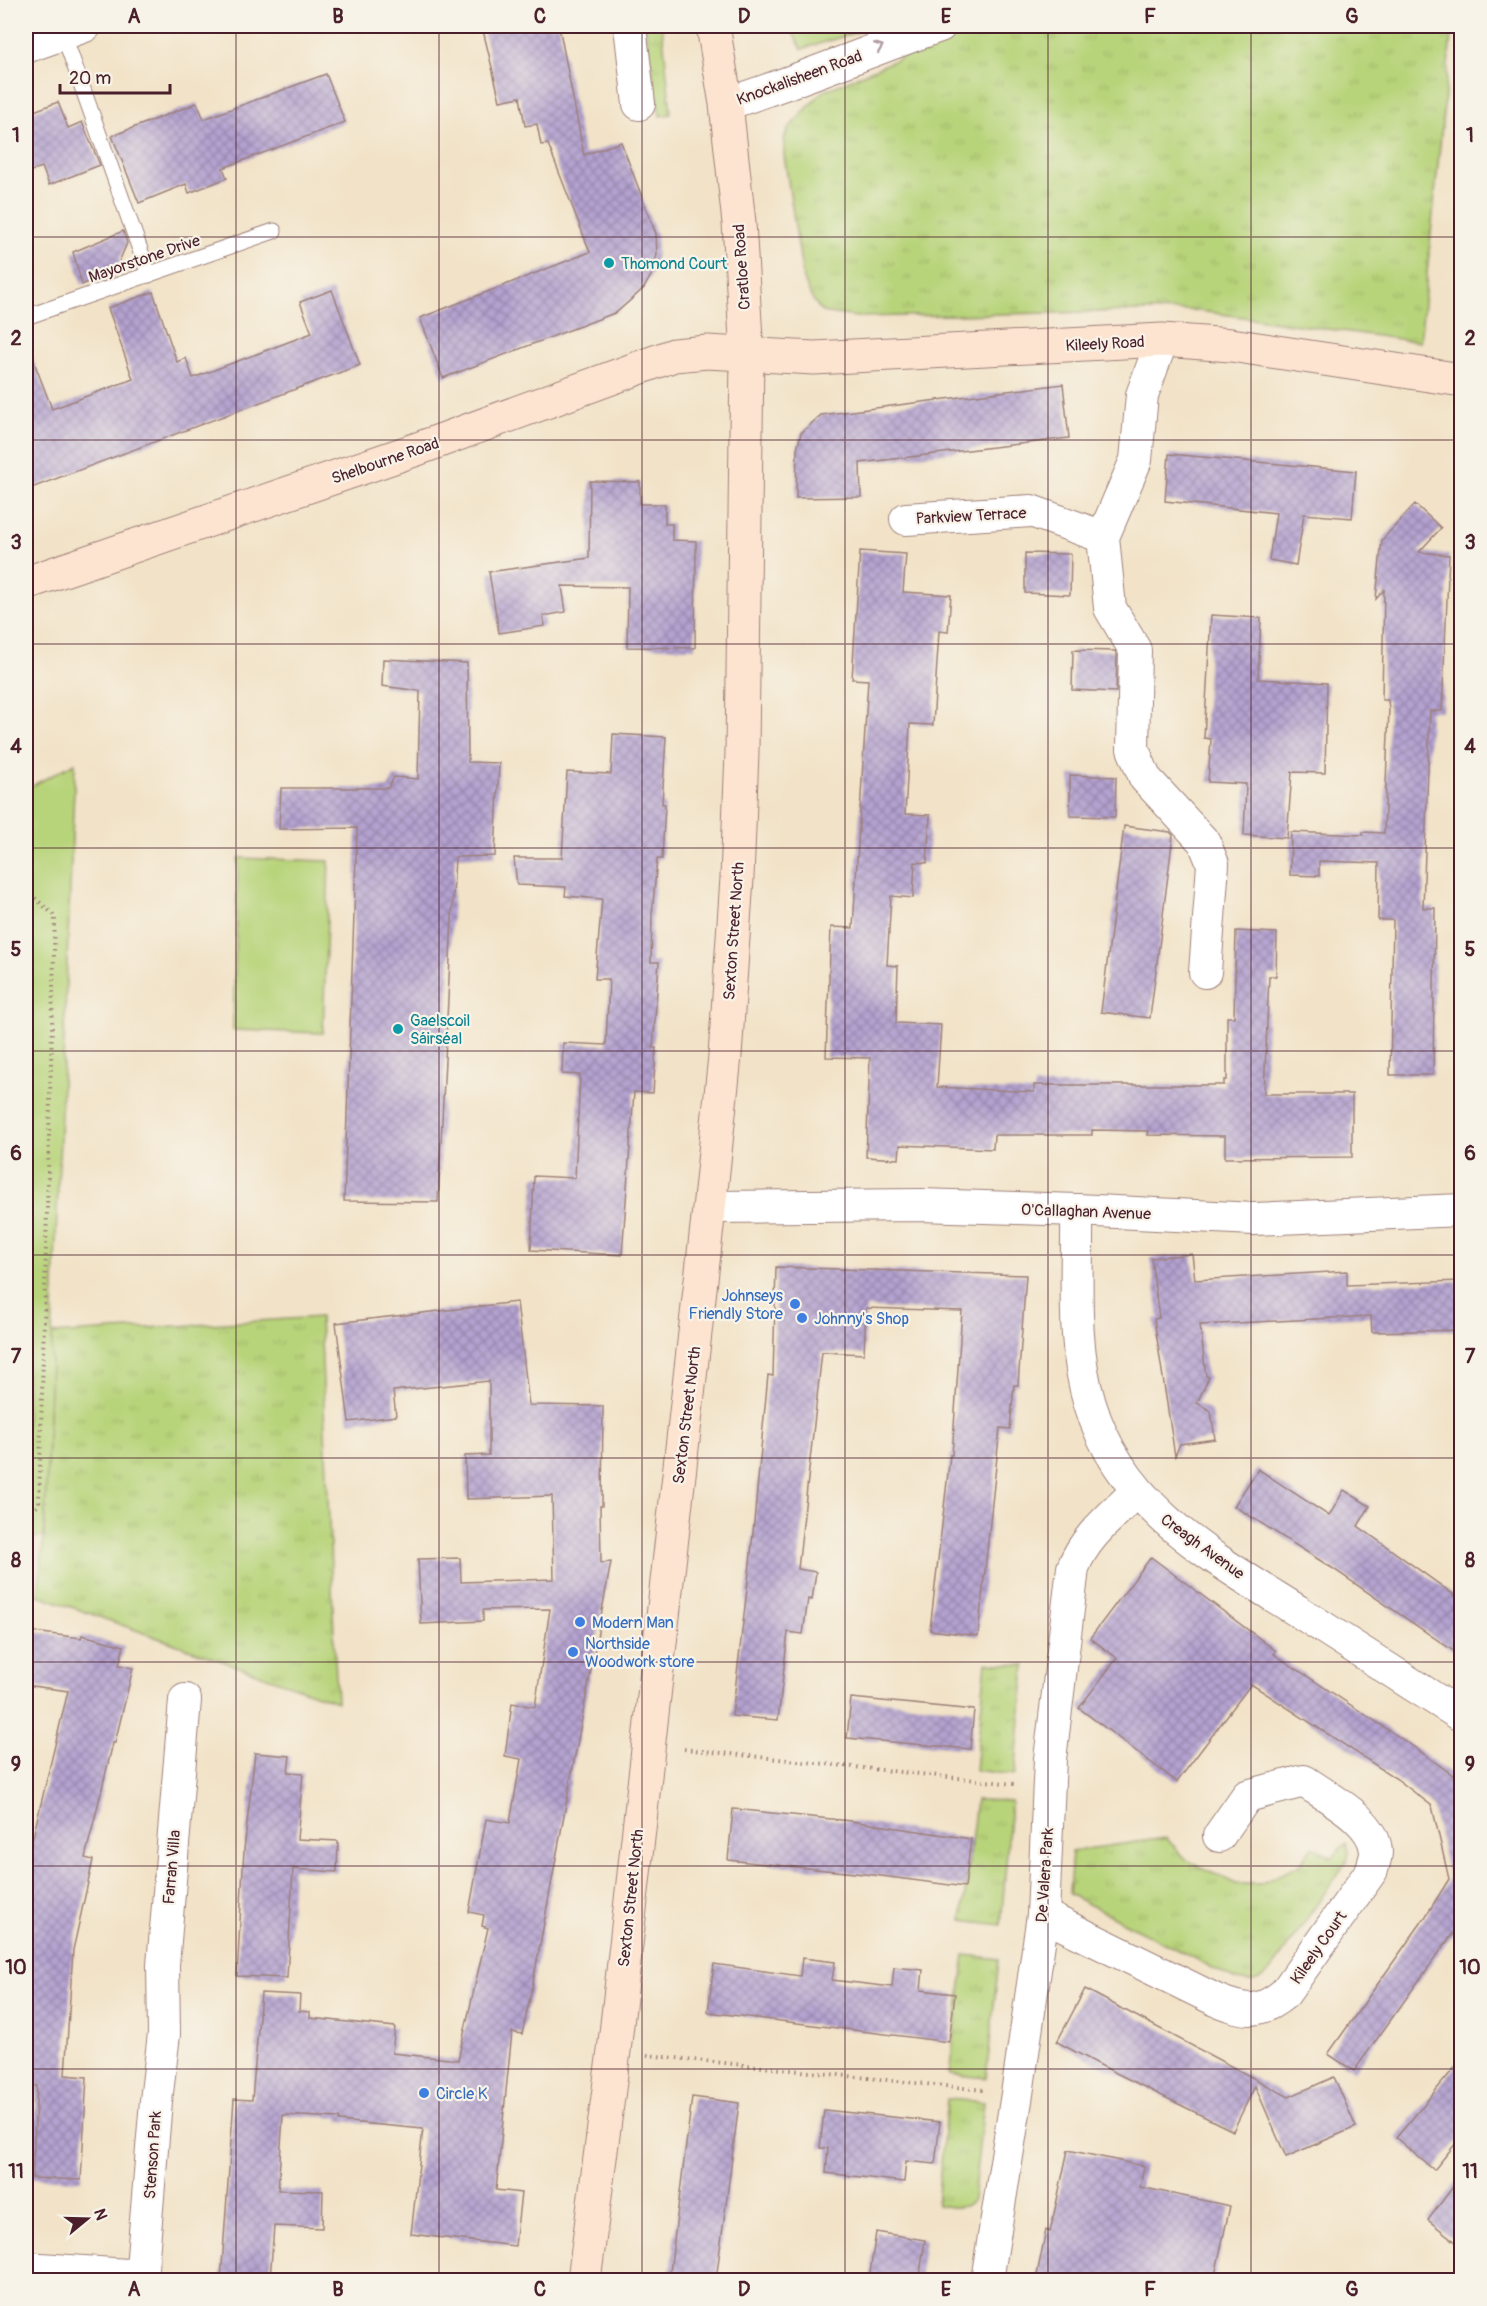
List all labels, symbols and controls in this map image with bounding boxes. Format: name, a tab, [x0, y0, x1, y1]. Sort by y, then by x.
text: A	[128, 4, 141, 29]
text: B	[332, 4, 344, 29]
text: C	[534, 4, 546, 29]
text: D	[738, 4, 751, 29]
text: E	[941, 4, 952, 29]
text: F	[1144, 4, 1156, 29]
text: G	[1345, 4, 1359, 29]
one-way arrow	[873, 42, 884, 54]
street label: Knockalisheen Road	[734, 46, 865, 110]
scale bar	[60, 57, 170, 95]
text: 20 m	[69, 67, 111, 90]
text: 1	[12, 123, 20, 148]
text: 1	[1466, 123, 1474, 148]
street label: Cratloe Road	[729, 223, 755, 310]
street label: Mayorstone Drive	[86, 230, 203, 287]
place label: Thomond Court	[621, 254, 728, 274]
marker: Thomond Court	[602, 256, 616, 270]
text: 2	[10, 326, 22, 351]
text: 2	[1464, 326, 1476, 351]
street label: Kileely Road	[1065, 332, 1145, 356]
street label: Shelbourne Road	[329, 433, 442, 489]
street label: Parkview Terrace	[915, 503, 1027, 529]
text: 3	[10, 530, 22, 555]
text: 3	[1464, 530, 1476, 555]
text: 4	[10, 734, 22, 759]
text: 4	[1464, 734, 1476, 759]
street label: Sexton Street North	[719, 861, 749, 1001]
text: 5	[11, 937, 22, 962]
text: 5	[1465, 937, 1476, 962]
place label: Gaelscoil Sáirséal	[410, 1011, 470, 1049]
marker: Gaelscoil Sáirséal	[391, 1022, 405, 1036]
text: 6	[10, 1141, 22, 1166]
text: 6	[1464, 1141, 1476, 1166]
street label: O'Callaghan Avenue	[1021, 1200, 1151, 1224]
place label: Johnseys Friendly Store	[689, 1286, 783, 1324]
marker: Johnseys Friendly Store	[788, 1297, 802, 1311]
place label: Johnny's Shop	[814, 1309, 909, 1329]
marker: Johnny's Shop	[795, 1311, 809, 1325]
text: 7	[11, 1344, 22, 1369]
text: 7	[1465, 1344, 1476, 1369]
street label: Sexton Street North	[669, 1345, 705, 1485]
street label: Creagh Avenue	[1157, 1510, 1248, 1584]
text: 8	[11, 1548, 21, 1573]
text: 8	[1465, 1548, 1475, 1573]
place label: Modern Man	[592, 1613, 674, 1633]
marker: Modern Man	[573, 1615, 587, 1629]
place label: Northside Woodwork store	[585, 1634, 695, 1672]
marker: Northside Woodwork store	[566, 1645, 580, 1659]
text: 9	[11, 1752, 21, 1777]
text: 9	[1465, 1752, 1475, 1777]
street label: De Valera Park	[1032, 1827, 1058, 1923]
street label: Sexton Street North	[614, 1828, 648, 1968]
street label: Farran Villa	[159, 1829, 185, 1905]
street label: Kileely Court	[1286, 1907, 1352, 1988]
text: 10	[5, 1955, 27, 1980]
text: 10	[1459, 1955, 1481, 1980]
place label: Circle K	[436, 2084, 488, 2104]
marker: Circle K	[417, 2086, 431, 2100]
street label: Stenson Park	[140, 2110, 166, 2200]
text: 11	[8, 2159, 24, 2184]
text: 11	[1462, 2159, 1478, 2184]
north arrow	[57, 2189, 117, 2249]
text: N	[89, 2206, 112, 2223]
text: A	[128, 2277, 141, 2302]
text: B	[332, 2277, 344, 2302]
text: C	[534, 2277, 546, 2302]
text: D	[738, 2277, 751, 2302]
text: E	[941, 2277, 952, 2302]
text: F	[1144, 2277, 1156, 2302]
text: G	[1345, 2277, 1359, 2302]

